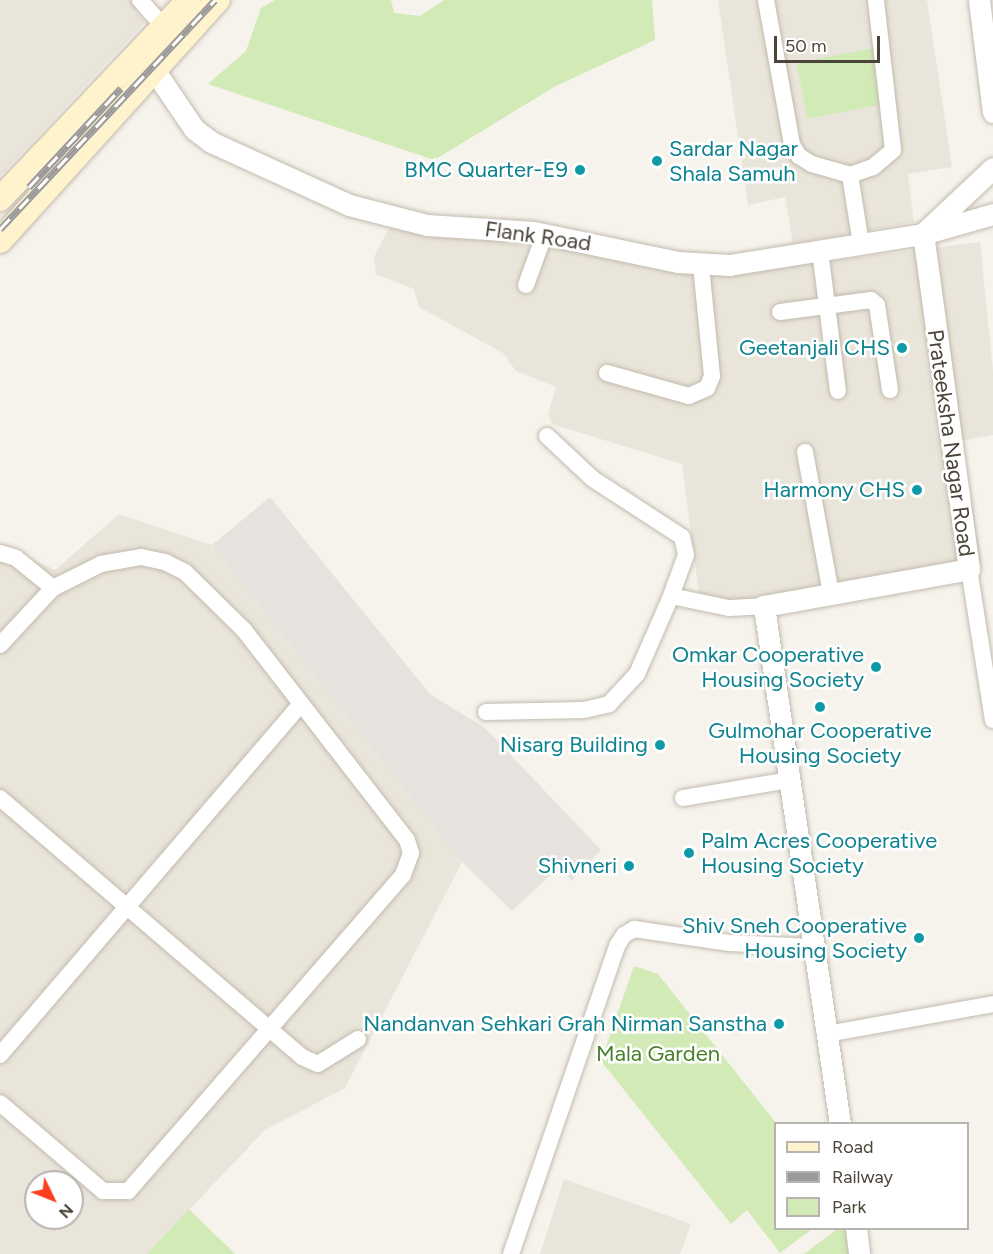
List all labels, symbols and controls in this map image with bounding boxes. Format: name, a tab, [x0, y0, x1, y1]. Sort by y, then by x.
scale bar	[777, 24, 884, 62]
text: 50 m	[785, 35, 827, 57]
place label: Sardar Nagar Shala Samuh	[669, 135, 798, 186]
marker: Sardar Nagar Shala Samuh	[650, 154, 664, 168]
place label: BMC Quarter-E9	[404, 157, 568, 183]
marker: BMC Quarter-E9	[573, 163, 587, 177]
street label: Flank Road	[483, 215, 593, 257]
street label: Prateeksha Nagar Road	[922, 328, 980, 558]
place label: Geetanjali CHS	[739, 335, 890, 361]
marker: Geetanjali CHS	[895, 341, 909, 355]
place label: Harmony CHS	[763, 477, 905, 503]
marker: Harmony CHS	[910, 483, 924, 497]
place label: Omkar Cooperative Housing Society	[672, 641, 864, 692]
marker: Omkar Cooperative Housing Society	[869, 660, 883, 674]
marker: Gulmohar Cooperative Housing Society	[813, 700, 827, 714]
place label: Gulmohar Cooperative Housing Society	[708, 717, 932, 768]
place label: Nisarg Building	[500, 732, 648, 758]
marker: Nisarg Building	[653, 738, 667, 752]
place label: Palm Acres Cooperative Housing Society	[701, 827, 937, 878]
marker: Palm Acres Cooperative Housing Society	[682, 846, 696, 860]
place label: Shivneri	[538, 853, 617, 879]
marker: Shivneri	[622, 859, 636, 873]
place label: Shiv Sneh Cooperative Housing Society	[682, 912, 907, 963]
marker: Shiv Sneh Cooperative Housing Society	[912, 931, 926, 945]
place label: Nandanvan Sehkari Grah Nirman Sanstha	[363, 1011, 767, 1037]
marker: Nandanvan Sehkari Grah Nirman Sanstha	[772, 1017, 786, 1031]
park label: Mala Garden	[596, 1041, 720, 1067]
legend	[774, 1122, 969, 1230]
text: Road	[832, 1136, 873, 1158]
text: Railway	[832, 1166, 893, 1188]
north arrow	[24, 1170, 84, 1230]
text: Park	[832, 1196, 866, 1218]
text: N	[55, 1200, 77, 1222]

